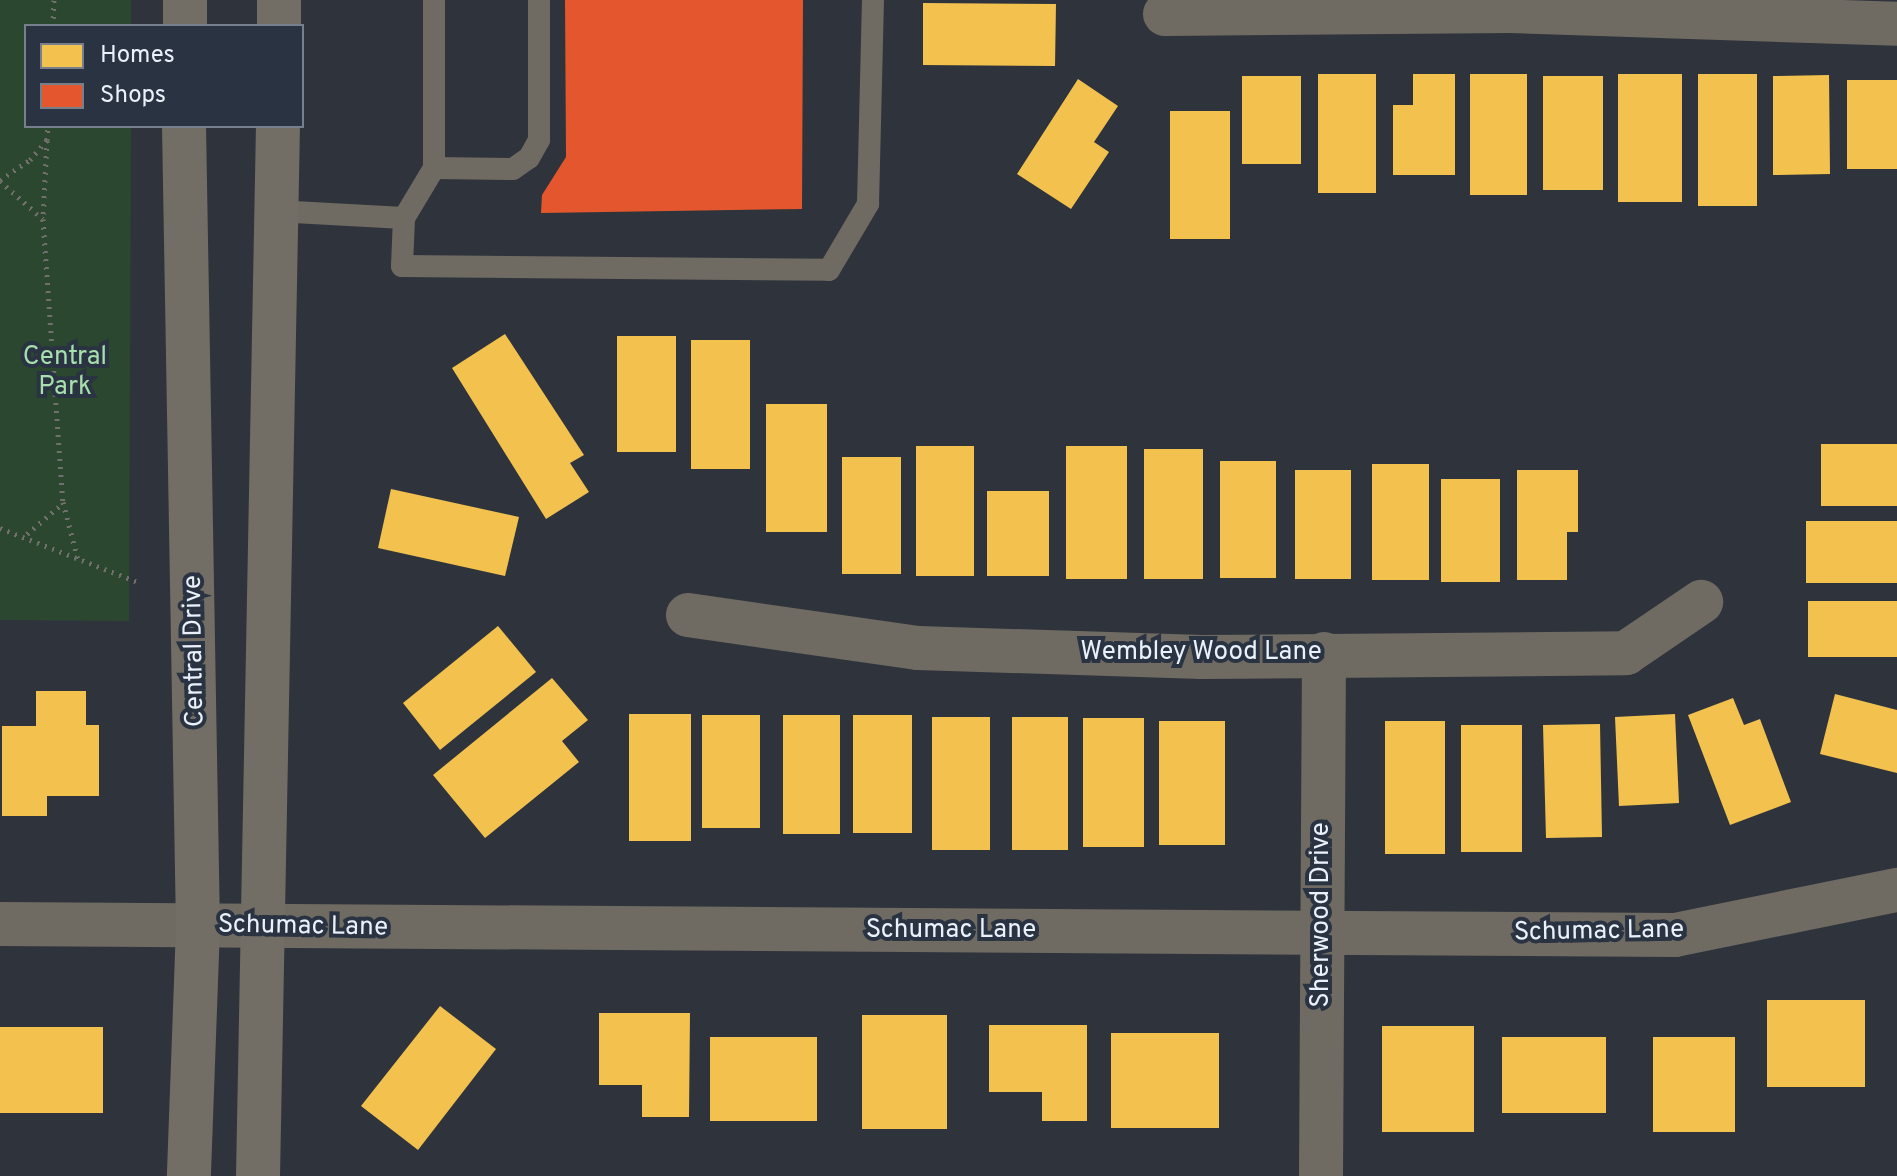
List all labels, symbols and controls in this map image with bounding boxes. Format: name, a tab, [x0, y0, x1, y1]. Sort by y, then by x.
legend	[24, 24, 304, 128]
text: Homes	[100, 41, 175, 71]
text: Shops	[100, 81, 166, 111]
park label: Central Park	[23, 342, 107, 404]
street label: Central Drive	[178, 575, 212, 727]
street label: Wembley Wood Lane	[1080, 637, 1322, 669]
street label: Sherwood Drive	[1306, 822, 1338, 1008]
street label: Schumac Lane	[218, 910, 388, 944]
street label: Schumac Lane	[866, 915, 1036, 947]
street label: Schumac Lane	[1514, 915, 1684, 949]

